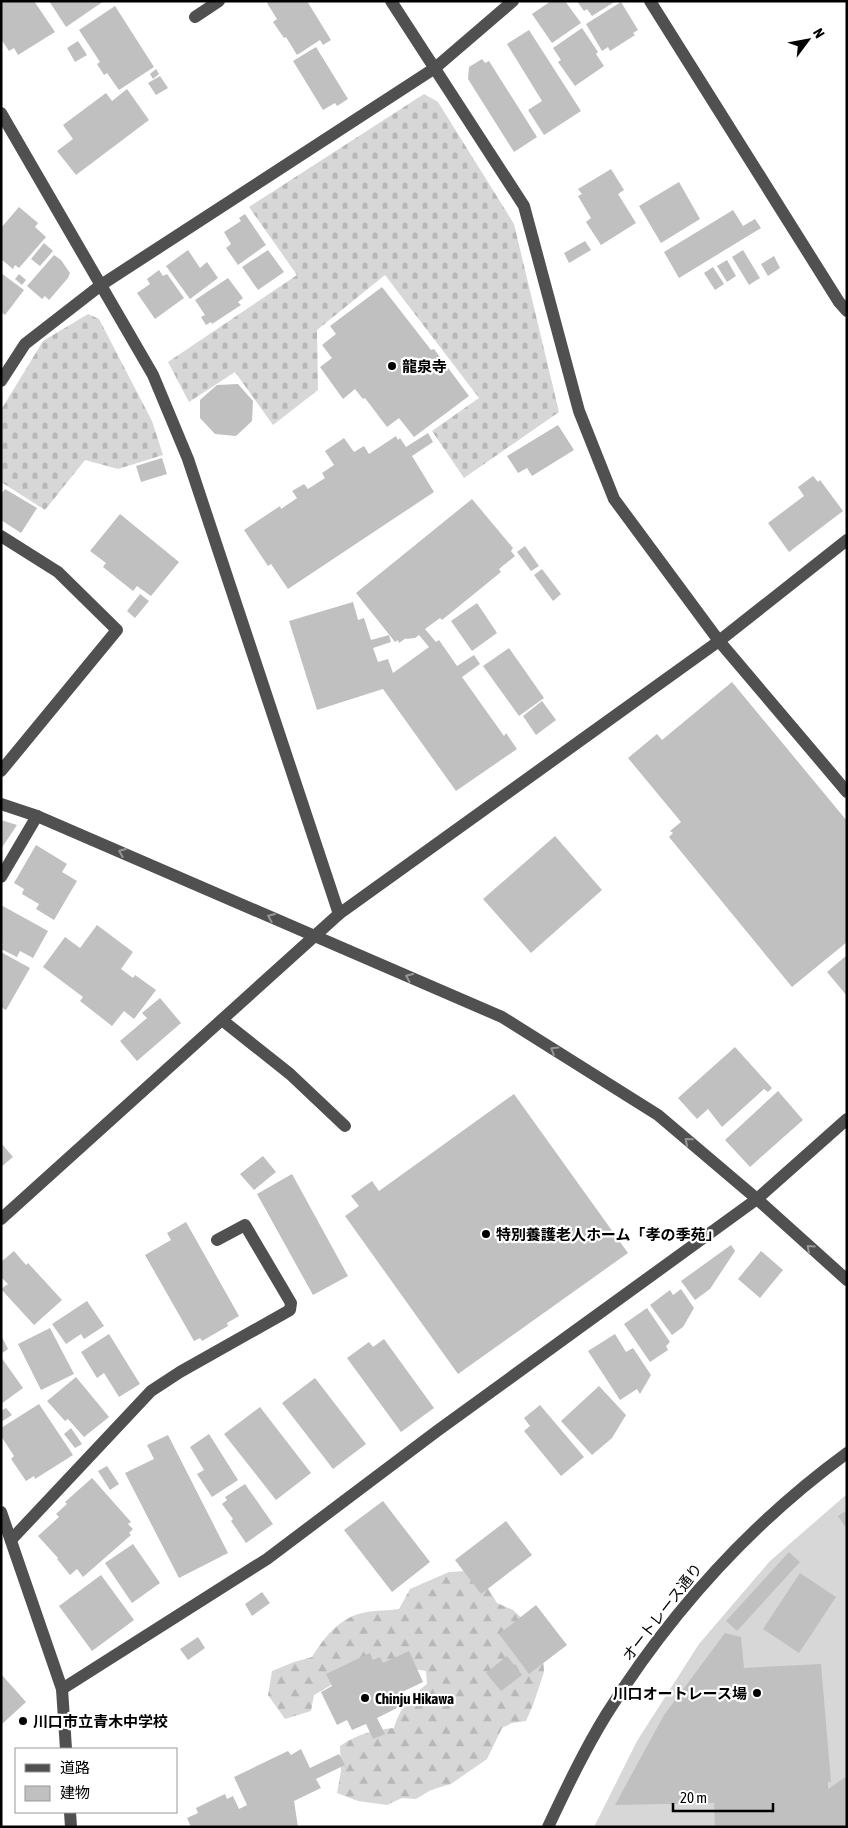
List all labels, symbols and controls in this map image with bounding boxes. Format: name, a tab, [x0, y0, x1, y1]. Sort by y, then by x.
north arrow	[783, 15, 833, 65]
text: N	[810, 25, 828, 41]
place label: 龍泉寺	[402, 358, 447, 375]
marker: 龍泉寺	[386, 360, 398, 372]
one-way arrow	[118, 848, 127, 859]
one-way arrow	[267, 912, 276, 923]
one-way arrow	[405, 972, 414, 983]
one-way arrow	[551, 1046, 560, 1056]
one-way arrow	[685, 1138, 694, 1147]
place label: 特別養護老人ホーム「孝の季苑」	[496, 1226, 721, 1243]
marker: 特別養護老人ホーム「孝の季苑」	[480, 1228, 492, 1240]
one-way arrow	[807, 1245, 816, 1254]
street label: オートレース通り	[619, 1560, 705, 1664]
place label: 川口オートレース場	[613, 1685, 747, 1702]
marker: 川口オートレース場	[751, 1687, 763, 1699]
place label: Chinju Hikawa	[375, 1690, 454, 1707]
marker: Chinju Hikawa	[359, 1692, 371, 1704]
place label: 川口市立青木中学校	[33, 1713, 168, 1730]
marker: 川口市立青木中学校	[17, 1715, 29, 1727]
legend	[15, 1748, 178, 1813]
text: 道路	[60, 1759, 90, 1776]
scale bar	[673, 1780, 773, 1812]
text: 建物	[60, 1784, 90, 1801]
text: 20 m	[680, 1789, 707, 1806]

